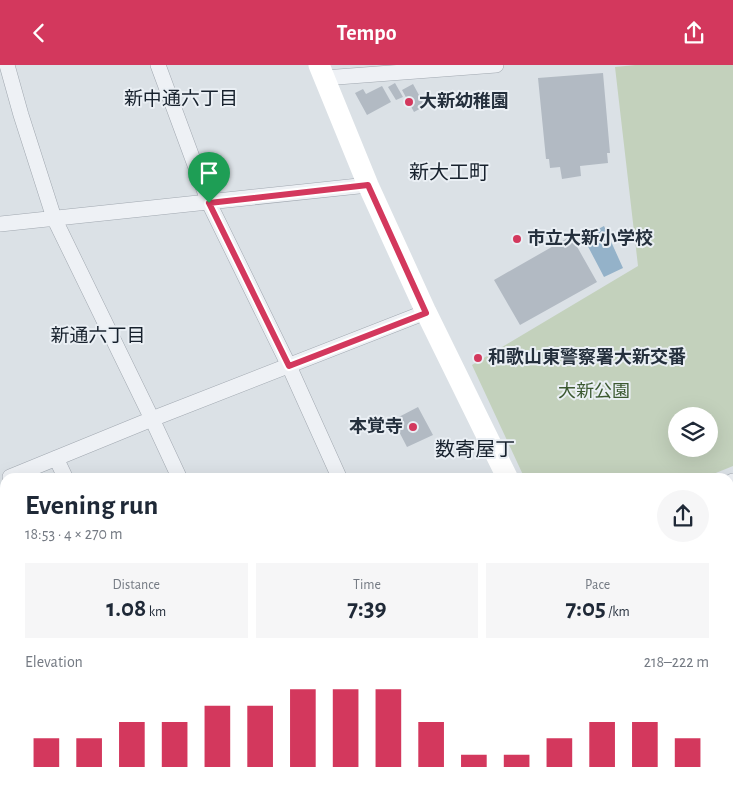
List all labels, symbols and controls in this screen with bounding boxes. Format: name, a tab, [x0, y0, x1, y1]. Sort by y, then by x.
icon: back	[25, 19, 53, 47]
icon: share	[680, 19, 708, 47]
text: Tempo	[336, 22, 397, 44]
district label: 新中通六丁目	[124, 88, 238, 109]
place label: 大新幼稚園	[419, 91, 509, 111]
marker: 大新幼稚園	[403, 96, 415, 108]
pin	[188, 152, 230, 203]
icon: arrive	[195, 159, 223, 187]
district label: 新大工町	[409, 162, 489, 183]
place label: 市立大新小学校	[527, 228, 653, 248]
marker: 市立大新小学校	[511, 233, 523, 245]
district label: 新通六丁目	[50, 325, 146, 346]
place label: 和歌山東警察署大新交番	[488, 347, 686, 367]
marker: 和歌山東警察署大新交番	[472, 352, 484, 364]
park label: 大新公園	[558, 382, 630, 401]
map controls	[668, 407, 718, 457]
button: layers	[668, 407, 718, 457]
place label: 本覚寺	[349, 416, 403, 436]
marker: 本覚寺	[407, 421, 419, 433]
district label: 数寄屋丁	[435, 439, 515, 460]
button: share	[657, 490, 709, 542]
text: Evening run	[25, 492, 158, 520]
text: 18:53 · 4 × 270 m	[25, 526, 122, 542]
text: Distance	[113, 578, 160, 592]
text: Time	[353, 578, 381, 592]
text: Pace	[585, 578, 610, 592]
text: 1.08	[106, 596, 146, 621]
text: 7:39	[347, 596, 387, 621]
text: 7:05	[566, 596, 606, 621]
text: km	[146, 605, 166, 619]
text: /km	[606, 605, 630, 619]
text: Elevation	[25, 654, 83, 670]
text: 218–222 m	[644, 654, 709, 670]

